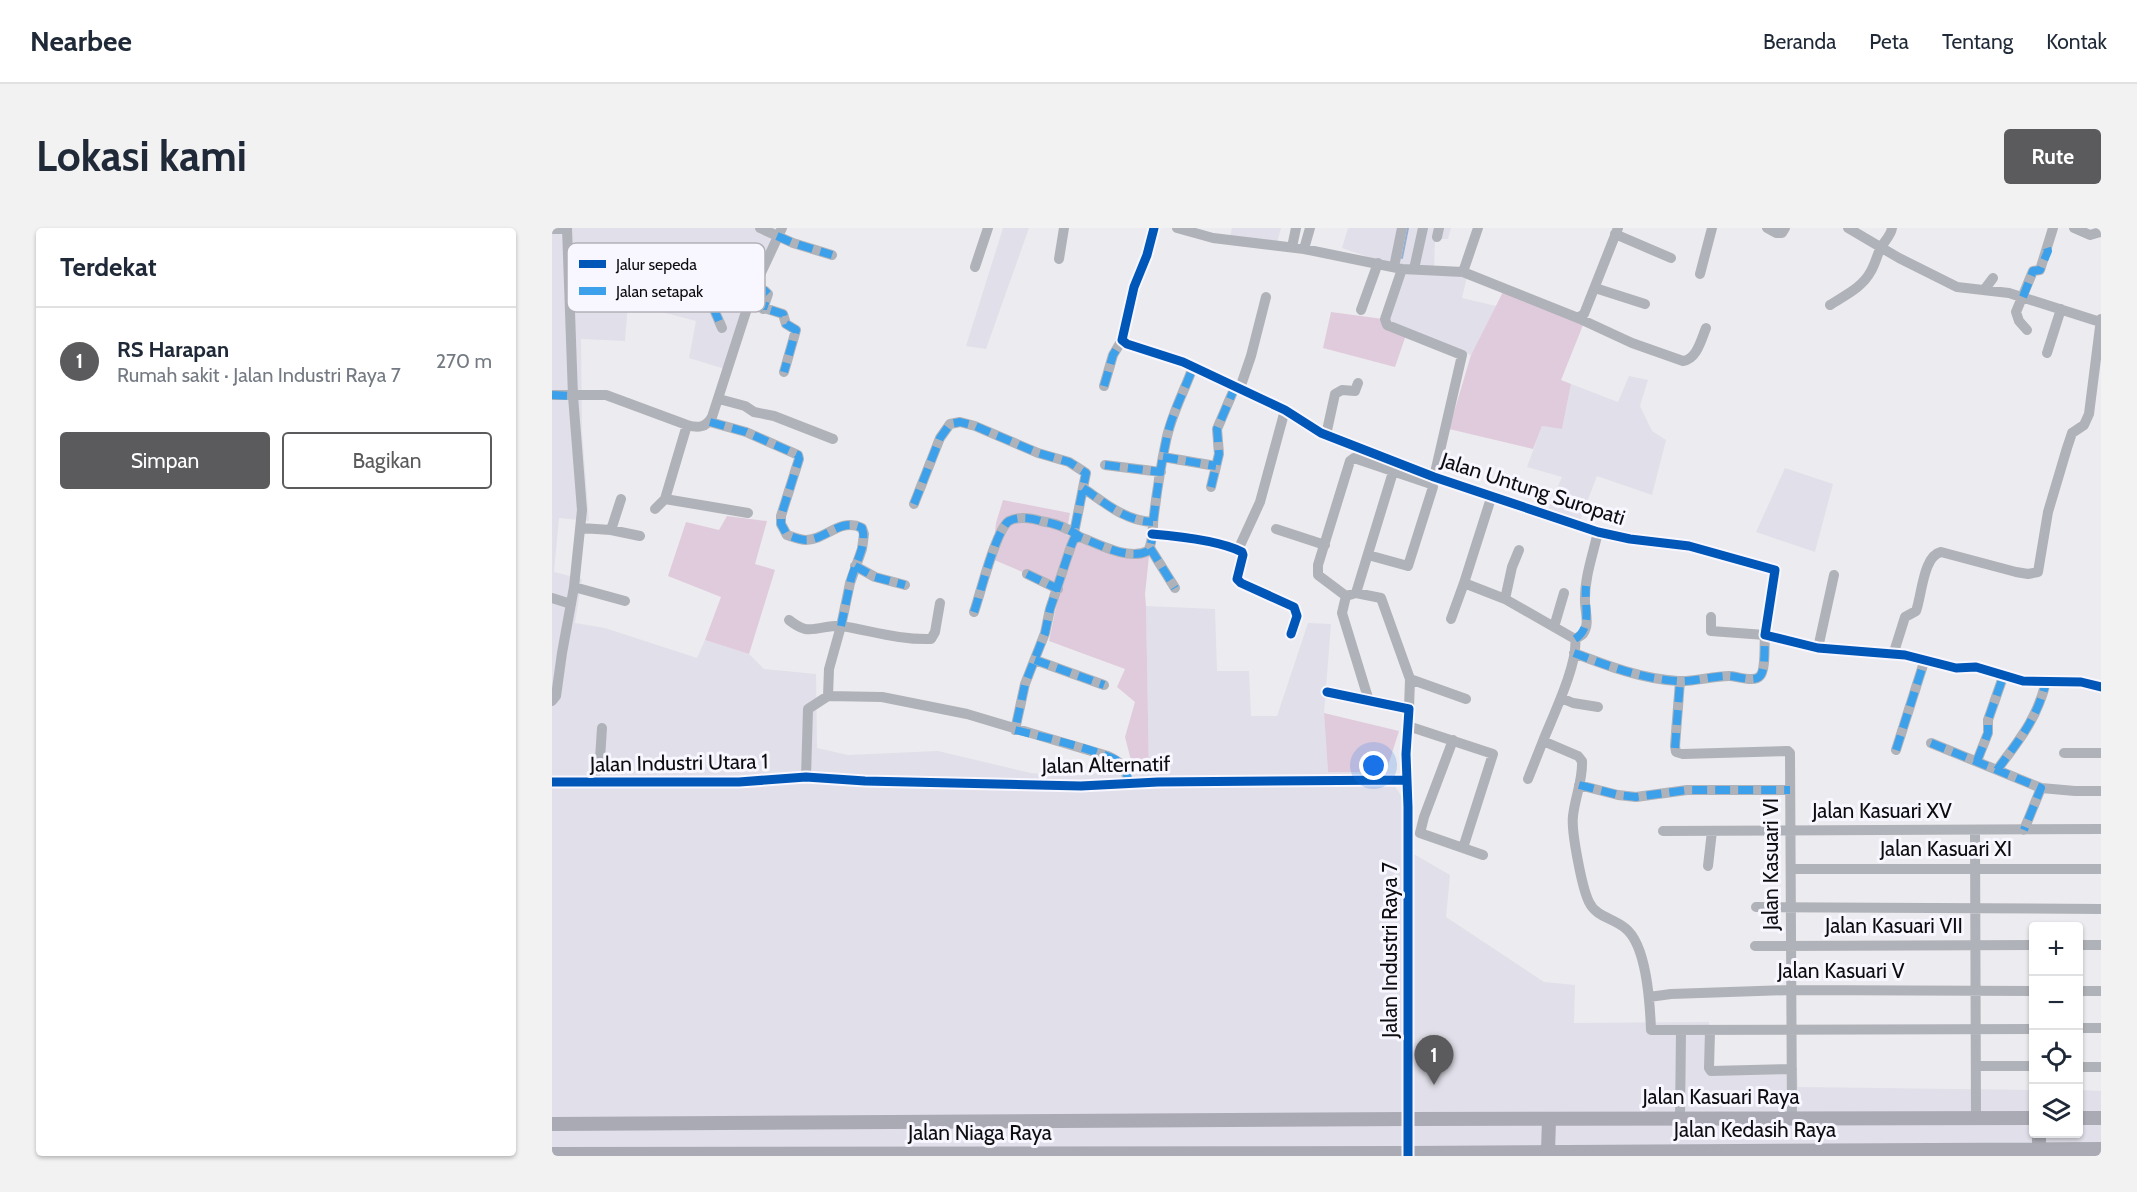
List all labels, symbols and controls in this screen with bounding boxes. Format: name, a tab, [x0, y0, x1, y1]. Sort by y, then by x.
text: Nearbee	[30, 24, 132, 58]
text: Beranda	[1763, 29, 1836, 54]
text: Peta	[1869, 29, 1909, 54]
text: Tentang	[1942, 29, 2013, 54]
text: Kontak	[2046, 29, 2107, 54]
button: Rute	[2004, 129, 2101, 184]
text: Lokasi kami	[36, 130, 247, 182]
legend	[567, 243, 765, 312]
text: Terdekat	[60, 251, 157, 283]
text: Jalur sepeda	[615, 255, 697, 274]
text: Jalan setapak	[615, 282, 704, 301]
text: RS Harapan	[117, 336, 229, 363]
text: 1	[76, 349, 83, 373]
text: 270 m	[436, 349, 492, 373]
text: Rumah sakit · Jalan Industri Raya 7	[117, 363, 401, 387]
button: Simpan	[60, 432, 270, 489]
button: Bagikan	[282, 432, 492, 489]
street label: Jalan Untung Suropati	[1437, 447, 1628, 530]
street label: Jalan Industri Utara 1	[589, 748, 768, 777]
street label: Jalan Alternatif	[1040, 751, 1171, 778]
your location	[1359, 751, 1388, 780]
street label: Jalan Kasuari VI	[1758, 798, 1783, 931]
street label: Jalan Kasuari XV	[1811, 798, 1952, 823]
street label: Jalan Kasuari XI	[1879, 836, 2012, 861]
street label: Jalan Industri Raya 7	[1377, 862, 1402, 1039]
street label: Jalan Kasuari VII	[1824, 913, 1963, 938]
map controls	[2029, 922, 2083, 1138]
button: +	[2029, 922, 2083, 976]
street label: Jalan Kasuari V	[1776, 958, 1905, 983]
button: −	[2029, 976, 2083, 1030]
button: locate	[2029, 1030, 2083, 1084]
pin: 1	[1414, 1036, 1454, 1085]
street label: Jalan Kasuari Raya	[1641, 1084, 1800, 1109]
button: layers	[2029, 1084, 2083, 1138]
street label: Jalan Kedasih Raya	[1673, 1117, 1836, 1142]
street label: Jalan Niaga Raya	[907, 1120, 1052, 1145]

